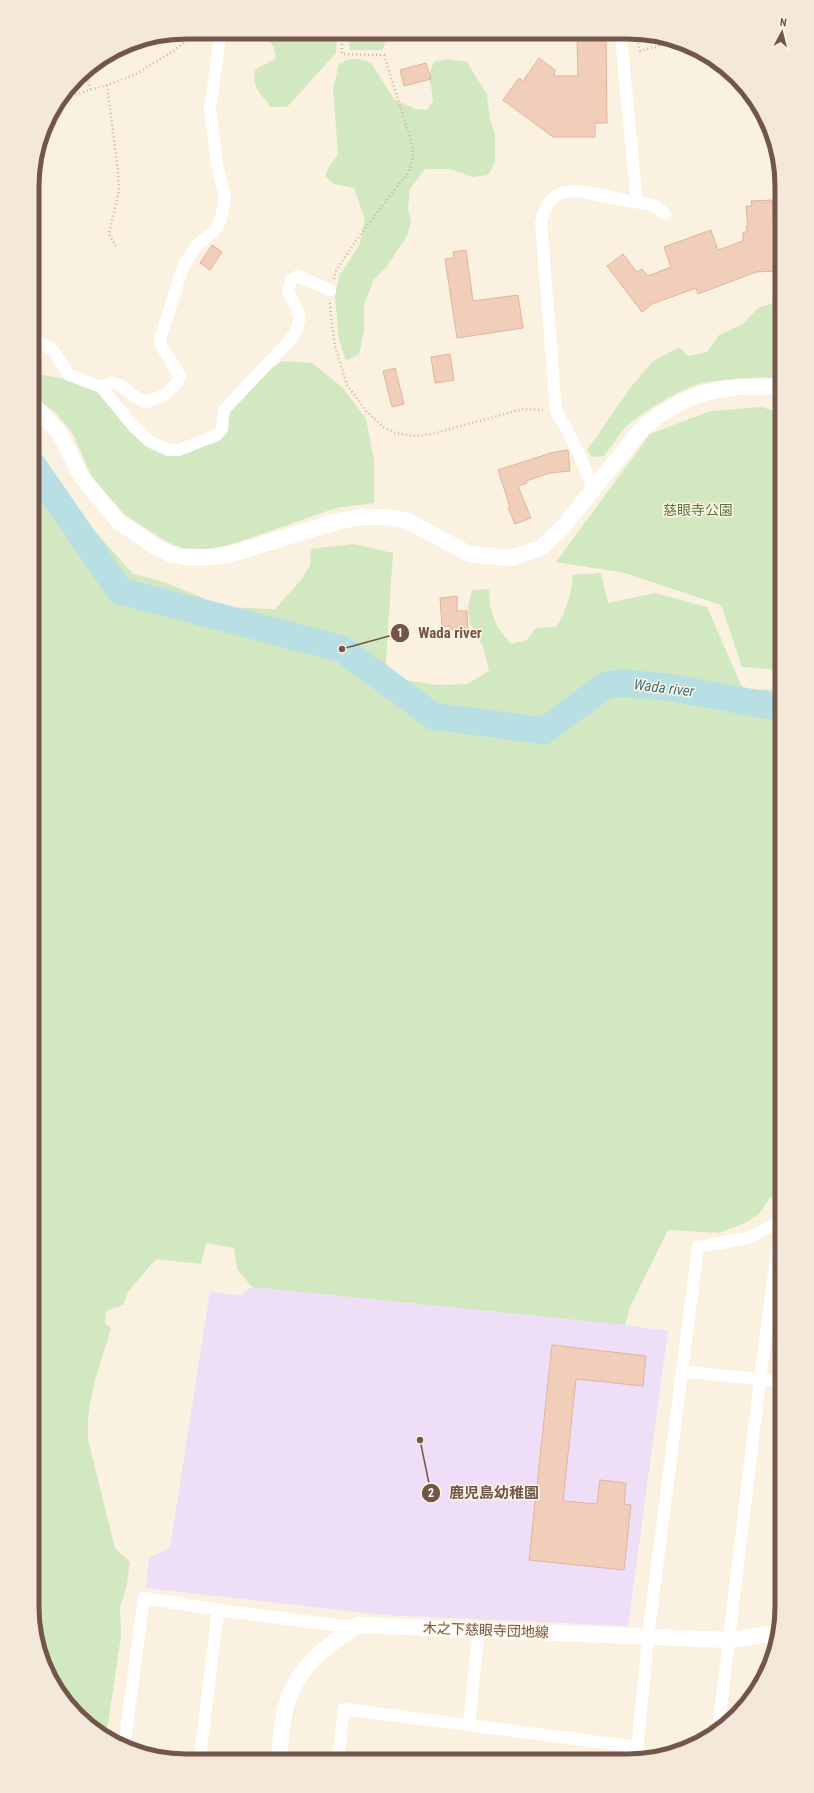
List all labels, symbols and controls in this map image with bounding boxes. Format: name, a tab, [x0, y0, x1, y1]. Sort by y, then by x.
north arrow	[762, 12, 802, 52]
text: N	[779, 16, 788, 29]
park label: 慈眼寺公園	[663, 502, 733, 518]
callout: Wada river	[390, 619, 490, 646]
text: Wada river	[418, 624, 482, 642]
text: 1	[397, 626, 403, 640]
water label: Wada river	[633, 675, 696, 701]
callout: 鹿児島幼稚園	[421, 1480, 547, 1507]
text: 鹿児島幼稚園	[449, 1484, 539, 1502]
text: 2	[428, 1486, 434, 1500]
street label: 木之下慈眼寺団地線	[423, 1620, 549, 1640]

